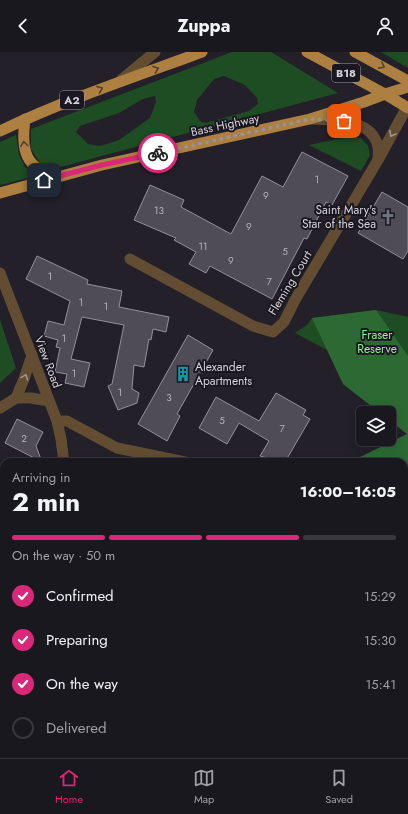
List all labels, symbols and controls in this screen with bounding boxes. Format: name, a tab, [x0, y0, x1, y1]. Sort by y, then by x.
text: Zuppa	[178, 13, 230, 39]
icon: back	[12, 15, 34, 37]
icon: person	[374, 15, 396, 37]
one-way arrow	[377, 62, 385, 69]
road number: B18	[332, 64, 360, 82]
one-way arrow	[152, 65, 159, 73]
one-way arrow	[97, 86, 104, 94]
road number: A2	[60, 91, 84, 109]
pin	[327, 104, 361, 138]
street label: Bass Highway	[189, 109, 262, 141]
icon: bag	[333, 110, 355, 132]
one-way arrow	[390, 130, 397, 137]
courier	[138, 133, 178, 173]
one-way arrow	[20, 141, 29, 147]
icon: bike	[147, 142, 169, 164]
pin	[27, 163, 61, 197]
icon: home	[33, 169, 55, 191]
house number: 1	[315, 172, 319, 187]
house number: 9	[263, 188, 269, 203]
place label: Saint Mary's Star of the Sea	[302, 201, 376, 233]
house number: 13	[154, 203, 165, 218]
church icon: Saint Mary's Star of the Sea	[379, 208, 397, 226]
house number: 9	[246, 219, 252, 234]
house number: 11	[199, 239, 208, 254]
house number: 5	[282, 244, 288, 259]
street label: Fleming Court	[264, 247, 316, 319]
house number: 9	[228, 253, 234, 268]
house number: 1	[48, 269, 52, 284]
house number: 7	[266, 274, 272, 289]
house number: 1	[79, 295, 83, 310]
house number: 1	[104, 299, 108, 314]
park label: Fraser Reserve	[357, 326, 397, 358]
house number: 1	[62, 331, 66, 346]
street label: View Road	[30, 333, 66, 391]
place label: Alexander Apartments	[195, 358, 252, 390]
building icon: Alexander Apartments	[174, 365, 192, 383]
house number: 1	[72, 366, 76, 381]
one-way arrow	[20, 374, 28, 381]
house number: 1	[118, 385, 122, 400]
house number: 3	[166, 390, 172, 405]
map controls	[356, 406, 396, 446]
button: layers	[356, 406, 396, 446]
house number: 5	[219, 413, 225, 428]
house number: 7	[279, 421, 285, 436]
house number: 2	[21, 431, 27, 446]
text: Arriving in	[12, 468, 70, 487]
text: 16:00–16:05	[300, 481, 396, 503]
text: 2 min	[12, 483, 80, 521]
text: On the way · 50 m	[12, 546, 115, 565]
icon: check	[12, 585, 34, 607]
text: Confirmed	[46, 585, 114, 607]
text: 15:29	[364, 587, 396, 606]
icon: check	[12, 629, 34, 651]
text: Preparing	[46, 629, 108, 651]
text: 15:30	[364, 631, 396, 650]
icon: check	[12, 673, 34, 695]
text: On the way	[46, 673, 118, 695]
text: 15:41	[365, 675, 396, 694]
text: Delivered	[46, 717, 107, 739]
tab: Home	[55, 767, 83, 807]
tab: Map	[193, 767, 215, 807]
tab: Saved	[325, 767, 353, 807]

